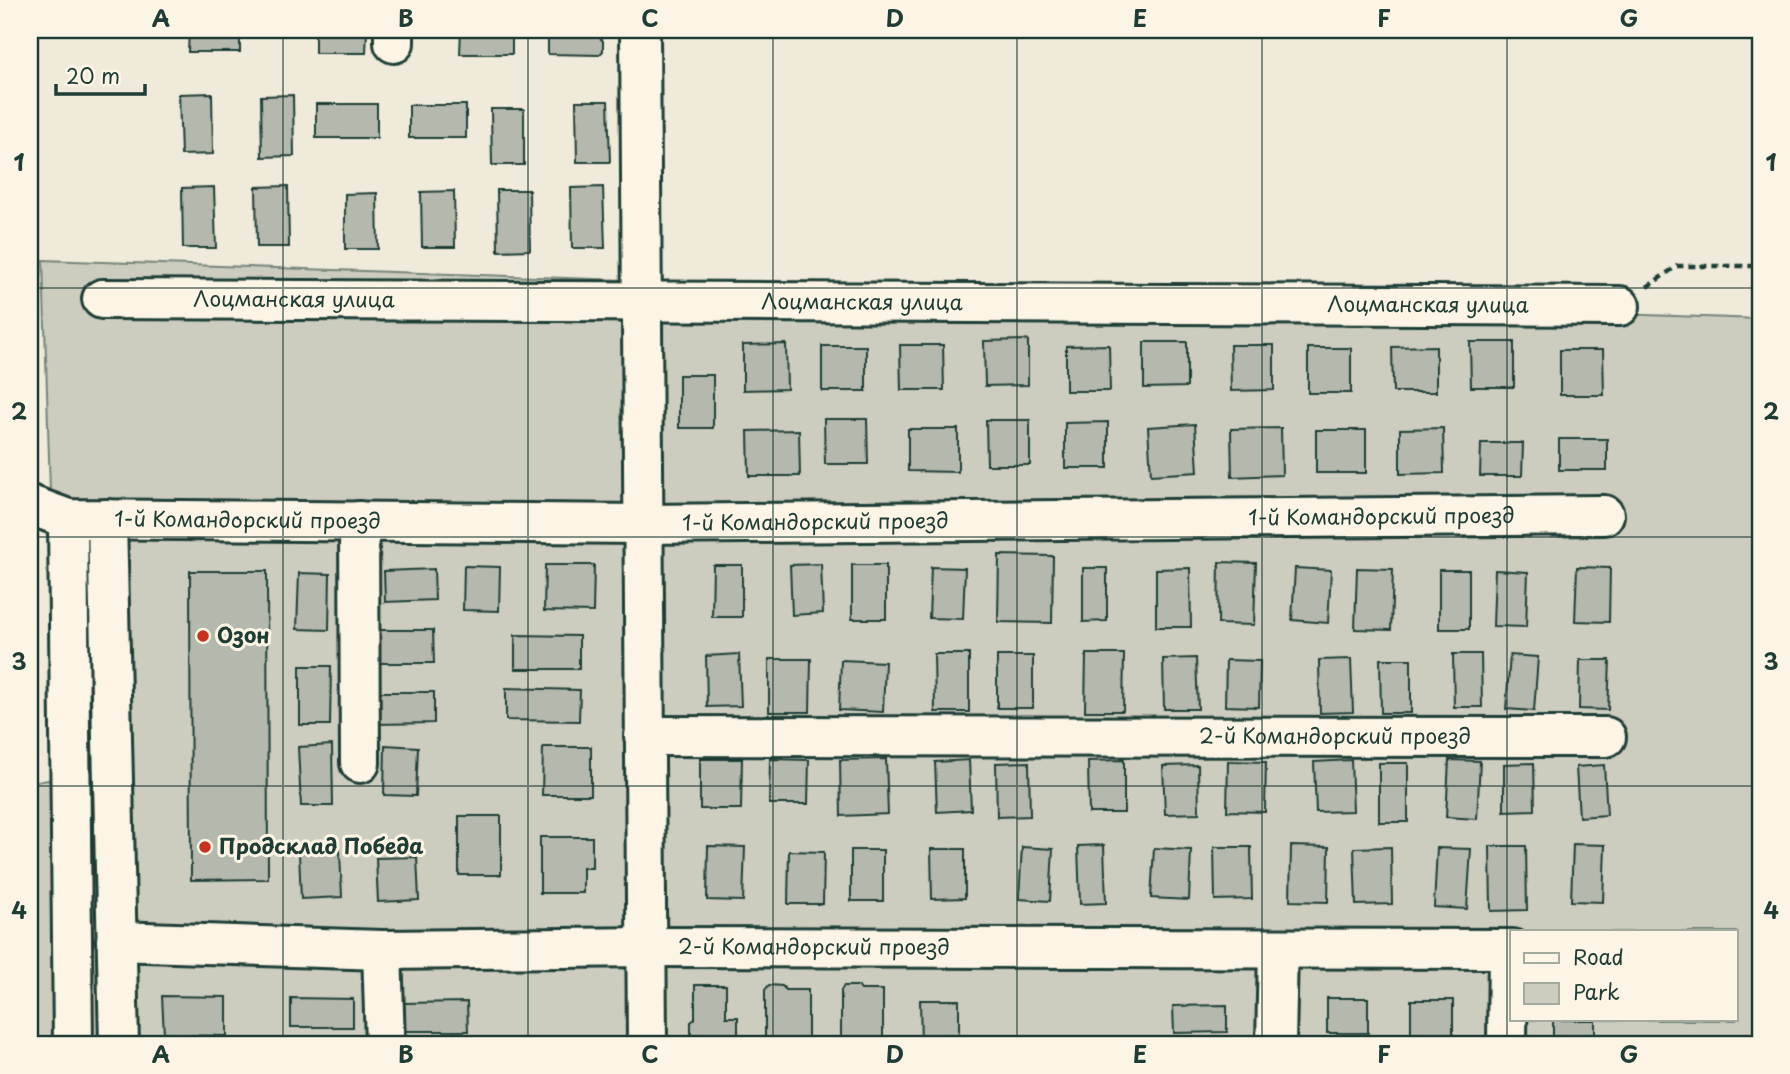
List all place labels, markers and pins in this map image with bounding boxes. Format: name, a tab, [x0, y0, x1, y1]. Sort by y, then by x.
place label: Озон	[217, 618, 269, 650]
marker: Озон	[195, 628, 211, 644]
place label: Продсклад Победа	[219, 829, 423, 861]
marker: Продсклад Победа	[197, 839, 213, 855]

